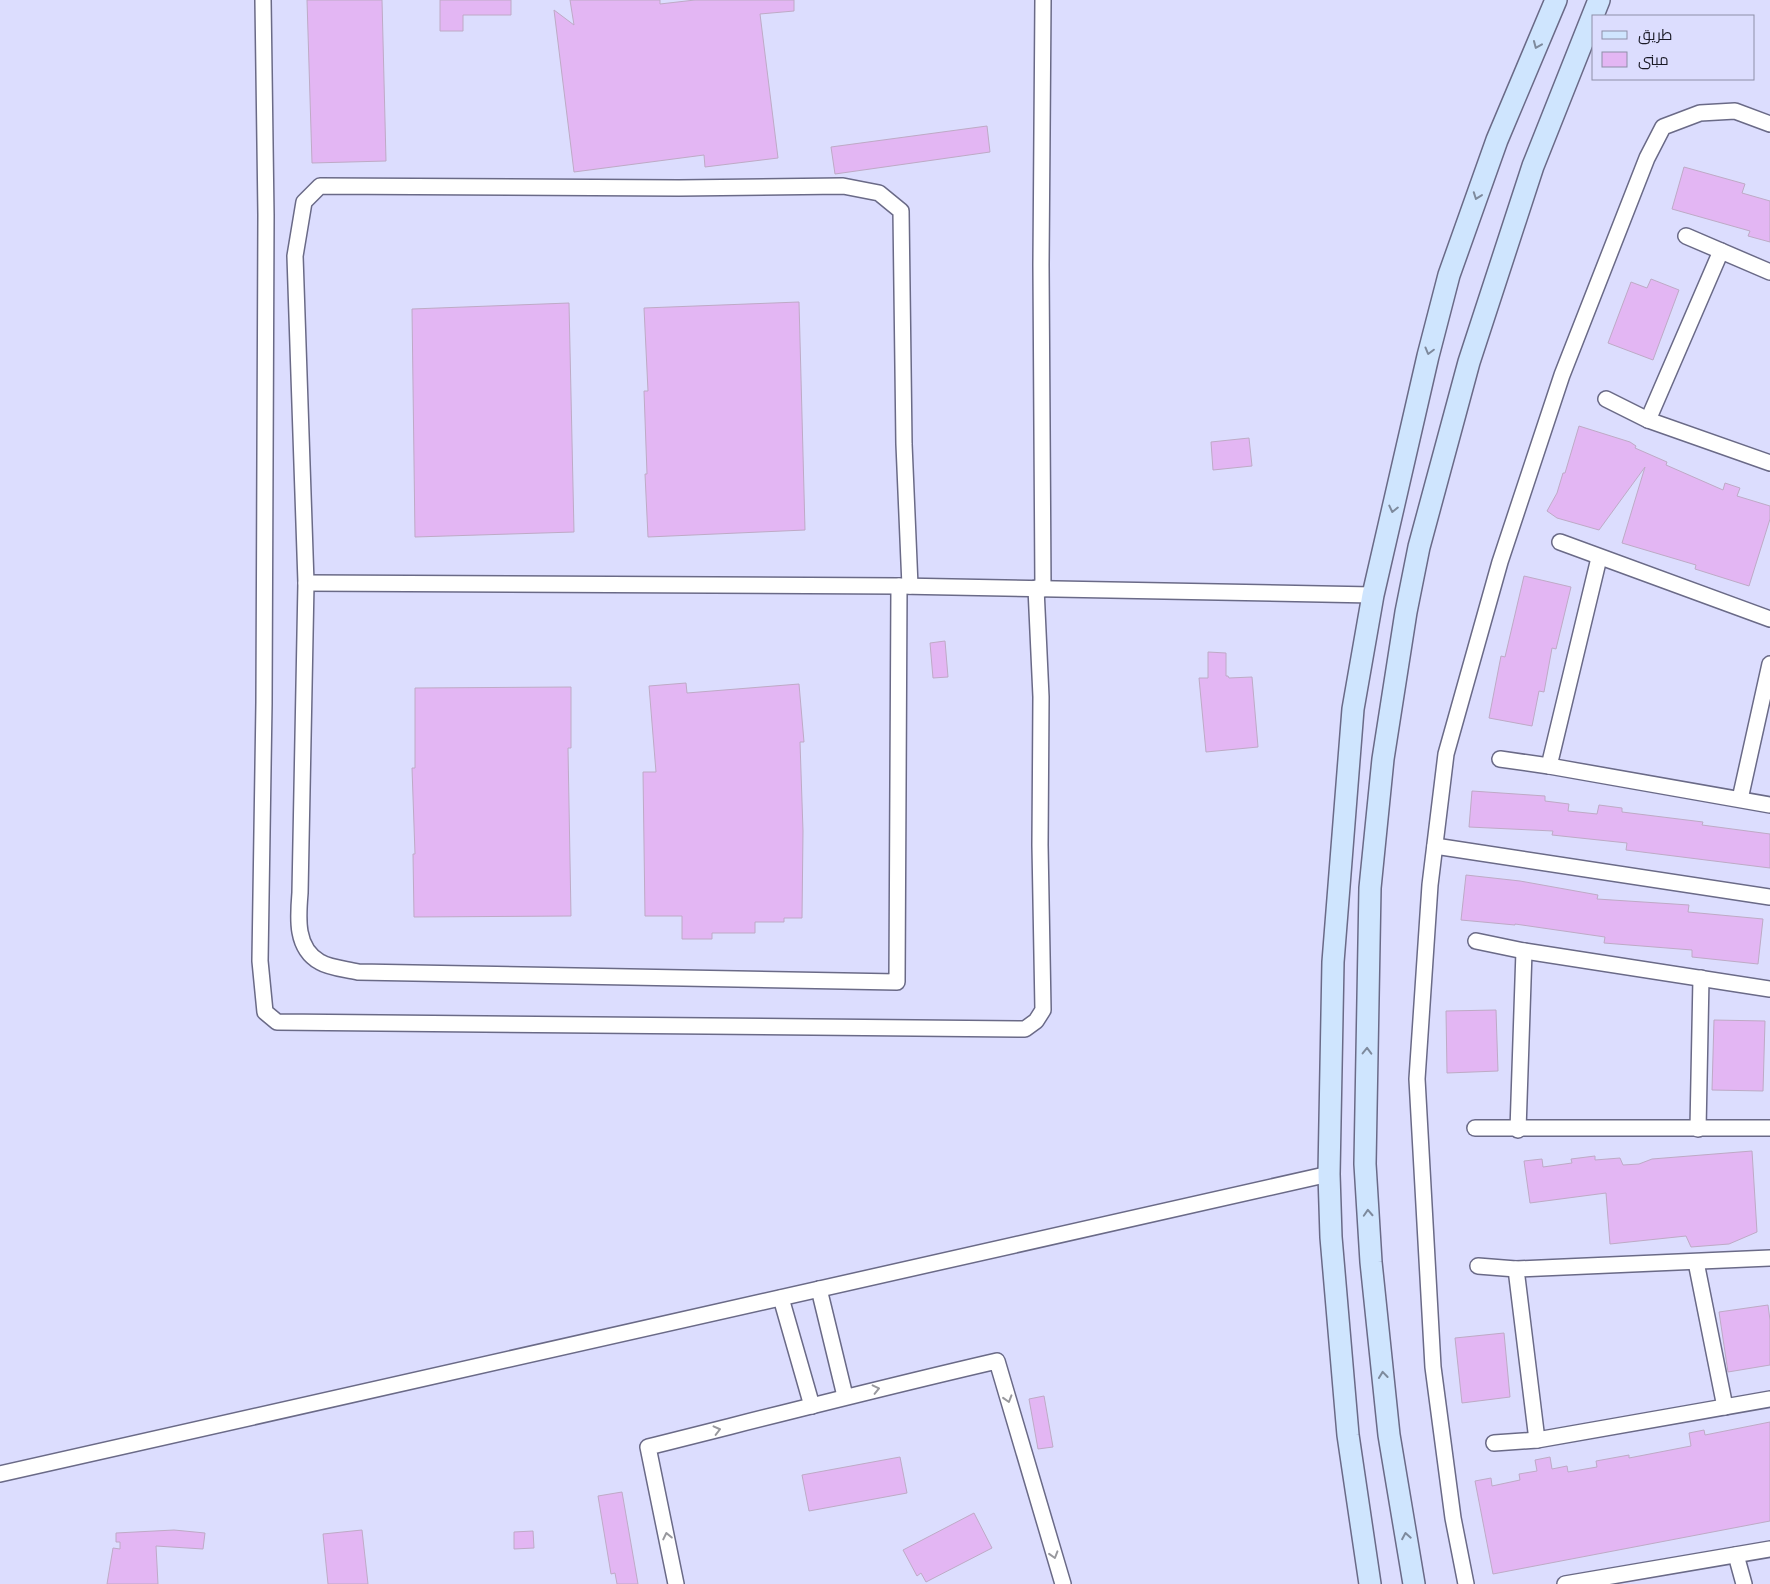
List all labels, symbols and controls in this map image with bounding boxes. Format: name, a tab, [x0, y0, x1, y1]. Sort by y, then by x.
legend	[1592, 15, 1755, 80]
text: طريق	[1638, 26, 1672, 45]
one-way arrow	[1533, 40, 1544, 49]
text: مبنى	[1638, 51, 1669, 70]
one-way arrow	[1473, 191, 1483, 200]
one-way arrow	[1424, 346, 1435, 355]
one-way arrow	[1388, 505, 1399, 514]
one-way arrow	[1362, 1047, 1372, 1054]
one-way arrow	[1362, 1209, 1373, 1217]
one-way arrow	[1378, 1371, 1389, 1379]
one-way arrow	[872, 1384, 881, 1395]
one-way arrow	[1002, 1394, 1012, 1402]
one-way arrow	[713, 1425, 722, 1436]
one-way arrow	[662, 1532, 672, 1541]
one-way arrow	[1402, 1532, 1412, 1540]
one-way arrow	[1048, 1550, 1058, 1558]

